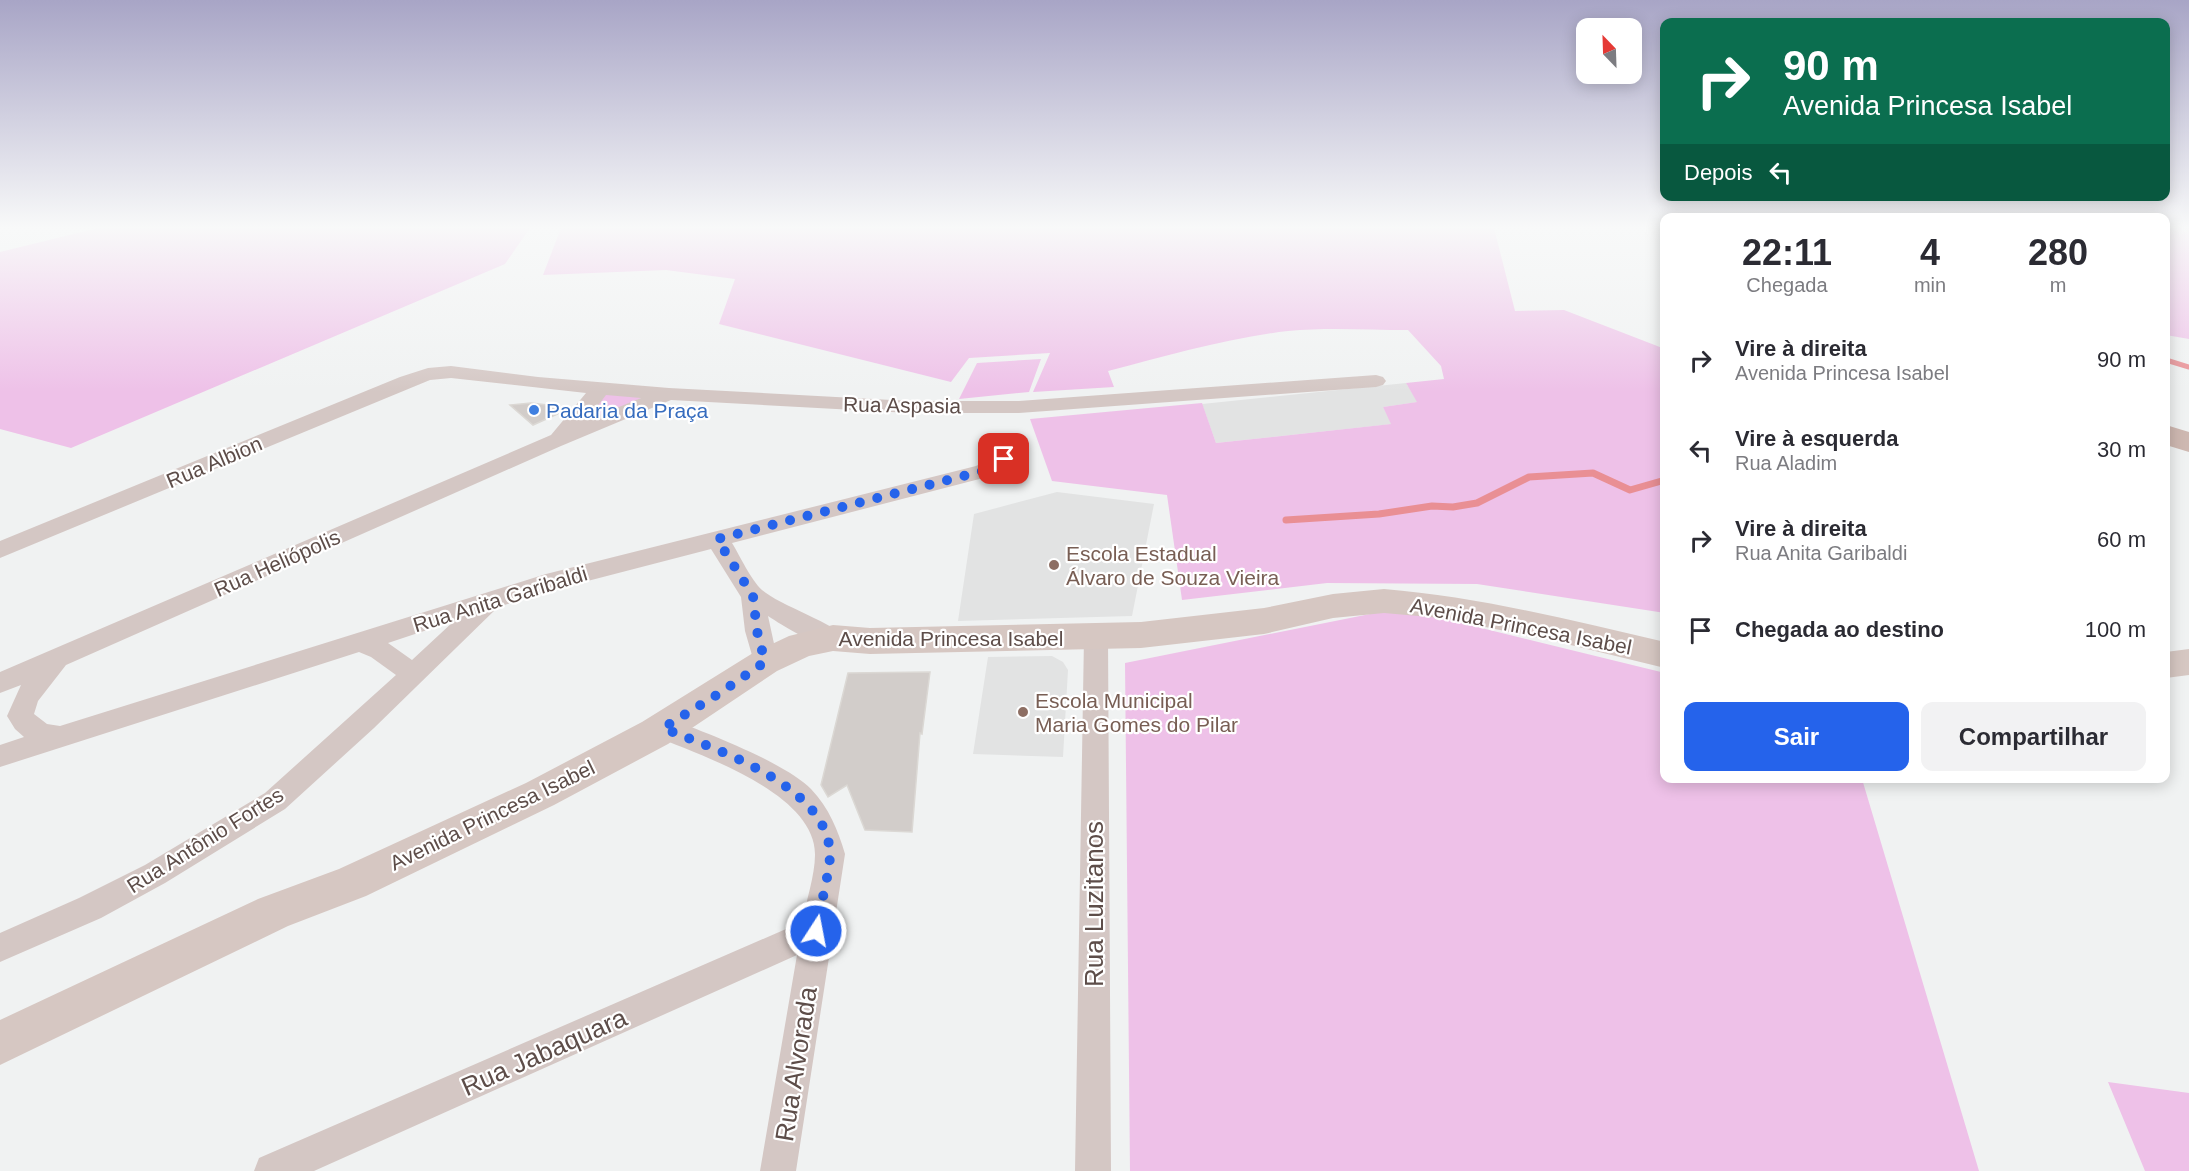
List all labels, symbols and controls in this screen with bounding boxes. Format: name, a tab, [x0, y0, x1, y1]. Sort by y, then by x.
north arrow	[1576, 18, 1642, 84]
map controls	[1576, 18, 1642, 84]
icon: right	[1684, 42, 1762, 120]
text: 90 m	[1783, 42, 1879, 89]
text: Avenida Princesa Isabel	[1783, 91, 2072, 121]
icon: left	[1764, 156, 1797, 189]
text: Depois	[1684, 160, 1752, 185]
text: 22:11	[1742, 232, 1832, 273]
text: 4	[1920, 232, 1940, 273]
text: 280	[2028, 232, 2088, 273]
text: Chegada	[1746, 274, 1828, 296]
text: min	[1914, 274, 1946, 296]
text: m	[2050, 274, 2066, 296]
text: Vire à direita	[1735, 336, 1867, 361]
icon: right	[1684, 344, 1717, 377]
text: 90 m	[2097, 347, 2146, 372]
text: Avenida Princesa Isabel	[1735, 362, 1949, 384]
street label: Rua Aspasia	[843, 392, 961, 418]
place label: Padaria da Praça	[546, 399, 709, 422]
marker: Padaria da Praça	[527, 403, 541, 417]
text: Vire à esquerda	[1735, 426, 1898, 451]
street label: Rua Albion	[163, 432, 265, 492]
pin	[978, 433, 1029, 484]
icon: left	[1684, 434, 1717, 467]
text: 30 m	[2097, 437, 2146, 462]
icon: arrive	[987, 442, 1020, 475]
text: Rua Aladim	[1735, 452, 1837, 474]
text: Vire à direita	[1735, 516, 1867, 541]
icon: right	[1684, 524, 1717, 557]
street label: Rua Heliópolis	[210, 525, 344, 601]
text: 60 m	[2097, 527, 2146, 552]
place label: Escola Estadual Álvaro de Souza Vieira	[1066, 542, 1280, 589]
text: Rua Anita Garibaldi	[1735, 542, 1907, 564]
marker: Escola Estadual Álvaro de Souza Vieira	[1047, 558, 1061, 572]
street label: Rua Anita Garibaldi	[410, 562, 590, 636]
street label: Avenida Princesa Isabel	[1408, 593, 1634, 659]
icon: arrive	[1684, 614, 1717, 647]
text: Chegada ao destino	[1735, 617, 1944, 642]
text: 100 m	[2085, 617, 2146, 642]
street label: Avenida Princesa Isabel	[839, 627, 1063, 650]
place label: Escola Municipal Maria Gomes do Pilar	[1035, 689, 1238, 736]
button: Sair	[1684, 702, 1909, 771]
button: Compartilhar	[1921, 702, 2146, 771]
marker: Escola Municipal Maria Gomes do Pilar	[1016, 705, 1030, 719]
street label: Avenida Princesa Isabel	[386, 755, 598, 875]
street label: Rua Antônio Fortes	[123, 783, 287, 897]
street label: Rua Luzitanos	[1079, 821, 1109, 987]
position arrow	[784, 899, 848, 963]
street label: Rua Alvorada	[769, 984, 823, 1143]
street label: Rua Jabaquara	[457, 1002, 632, 1102]

